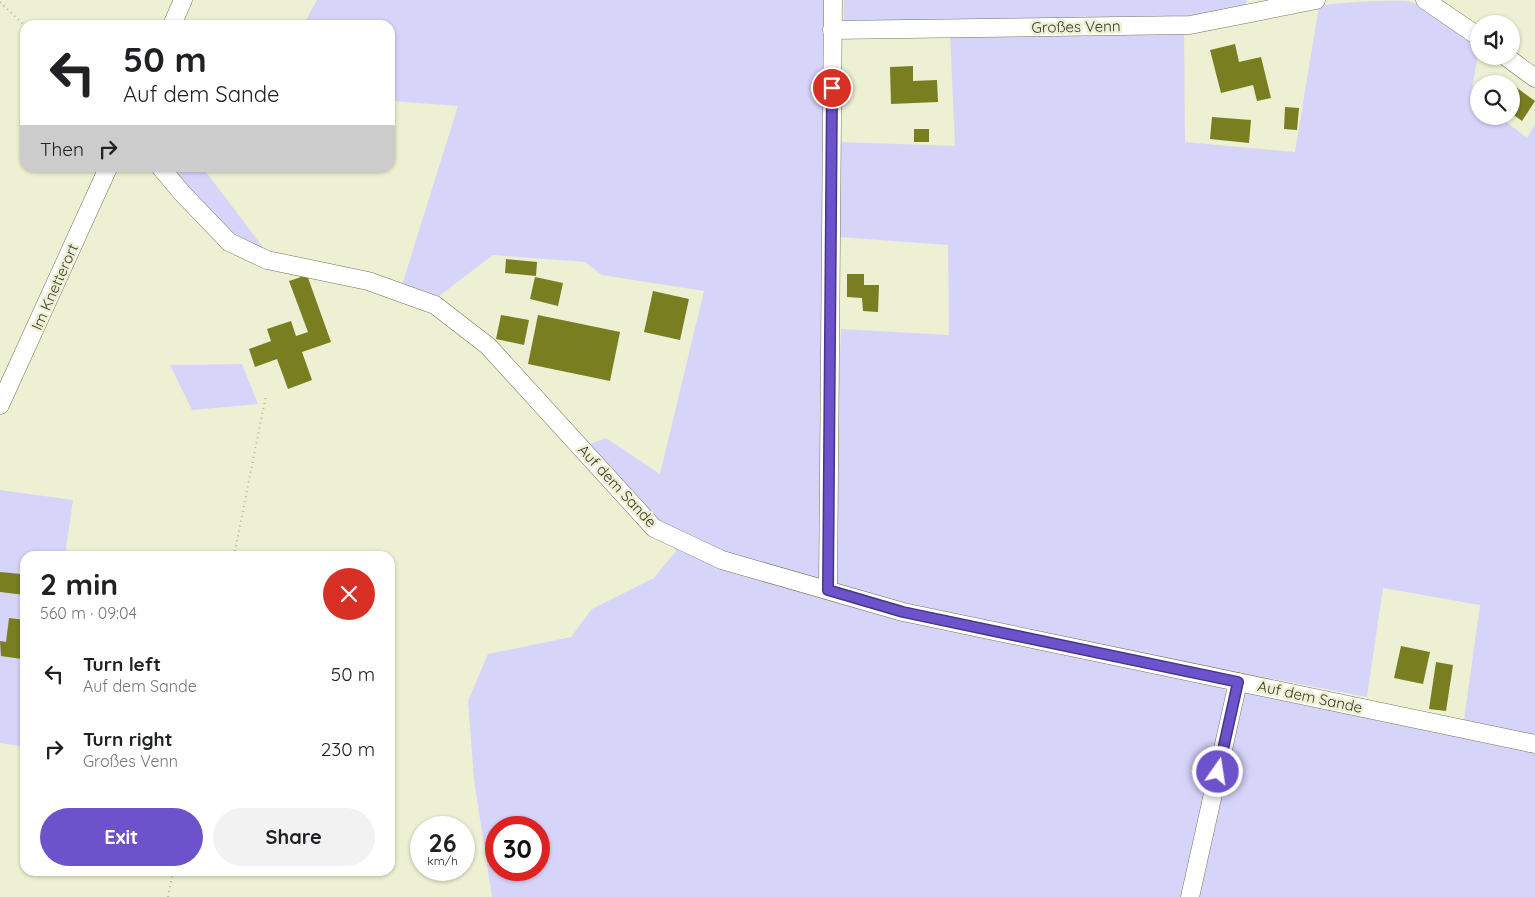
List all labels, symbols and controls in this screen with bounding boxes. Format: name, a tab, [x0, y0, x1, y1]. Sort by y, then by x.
map controls	[1470, 15, 1520, 125]
button: sound	[1470, 15, 1520, 65]
street label: Großes Venn	[1031, 16, 1121, 37]
text: 50 m	[123, 37, 207, 81]
icon: left	[40, 40, 105, 105]
pin	[811, 67, 853, 109]
icon: arrive	[818, 74, 846, 102]
button: search	[1470, 75, 1520, 125]
text: Auf dem Sande	[123, 80, 279, 108]
icon: right	[94, 135, 122, 163]
text: Then	[40, 137, 84, 161]
street label: Im Knetterort	[27, 241, 82, 333]
street label: Auf dem Sande	[574, 440, 661, 531]
text: 2 min	[40, 565, 118, 603]
button: close	[323, 568, 375, 620]
text: 560 m · 09:04	[40, 603, 137, 623]
text: Turn left	[83, 652, 161, 676]
icon: left	[40, 660, 68, 688]
text: 50 m	[331, 662, 375, 686]
text: Auf dem Sande	[83, 676, 197, 696]
street label: Auf dem Sande	[1256, 676, 1364, 717]
text: Turn right	[83, 727, 172, 751]
icon: right	[40, 735, 68, 763]
text: 230 m	[321, 737, 375, 761]
position arrow	[1191, 745, 1243, 797]
text: Großes Venn	[83, 751, 178, 771]
button: Exit	[40, 808, 203, 866]
button: Share	[213, 808, 375, 866]
speed limit sign: 30	[485, 816, 550, 881]
text: 26	[428, 827, 457, 858]
text: km/h	[427, 853, 458, 868]

